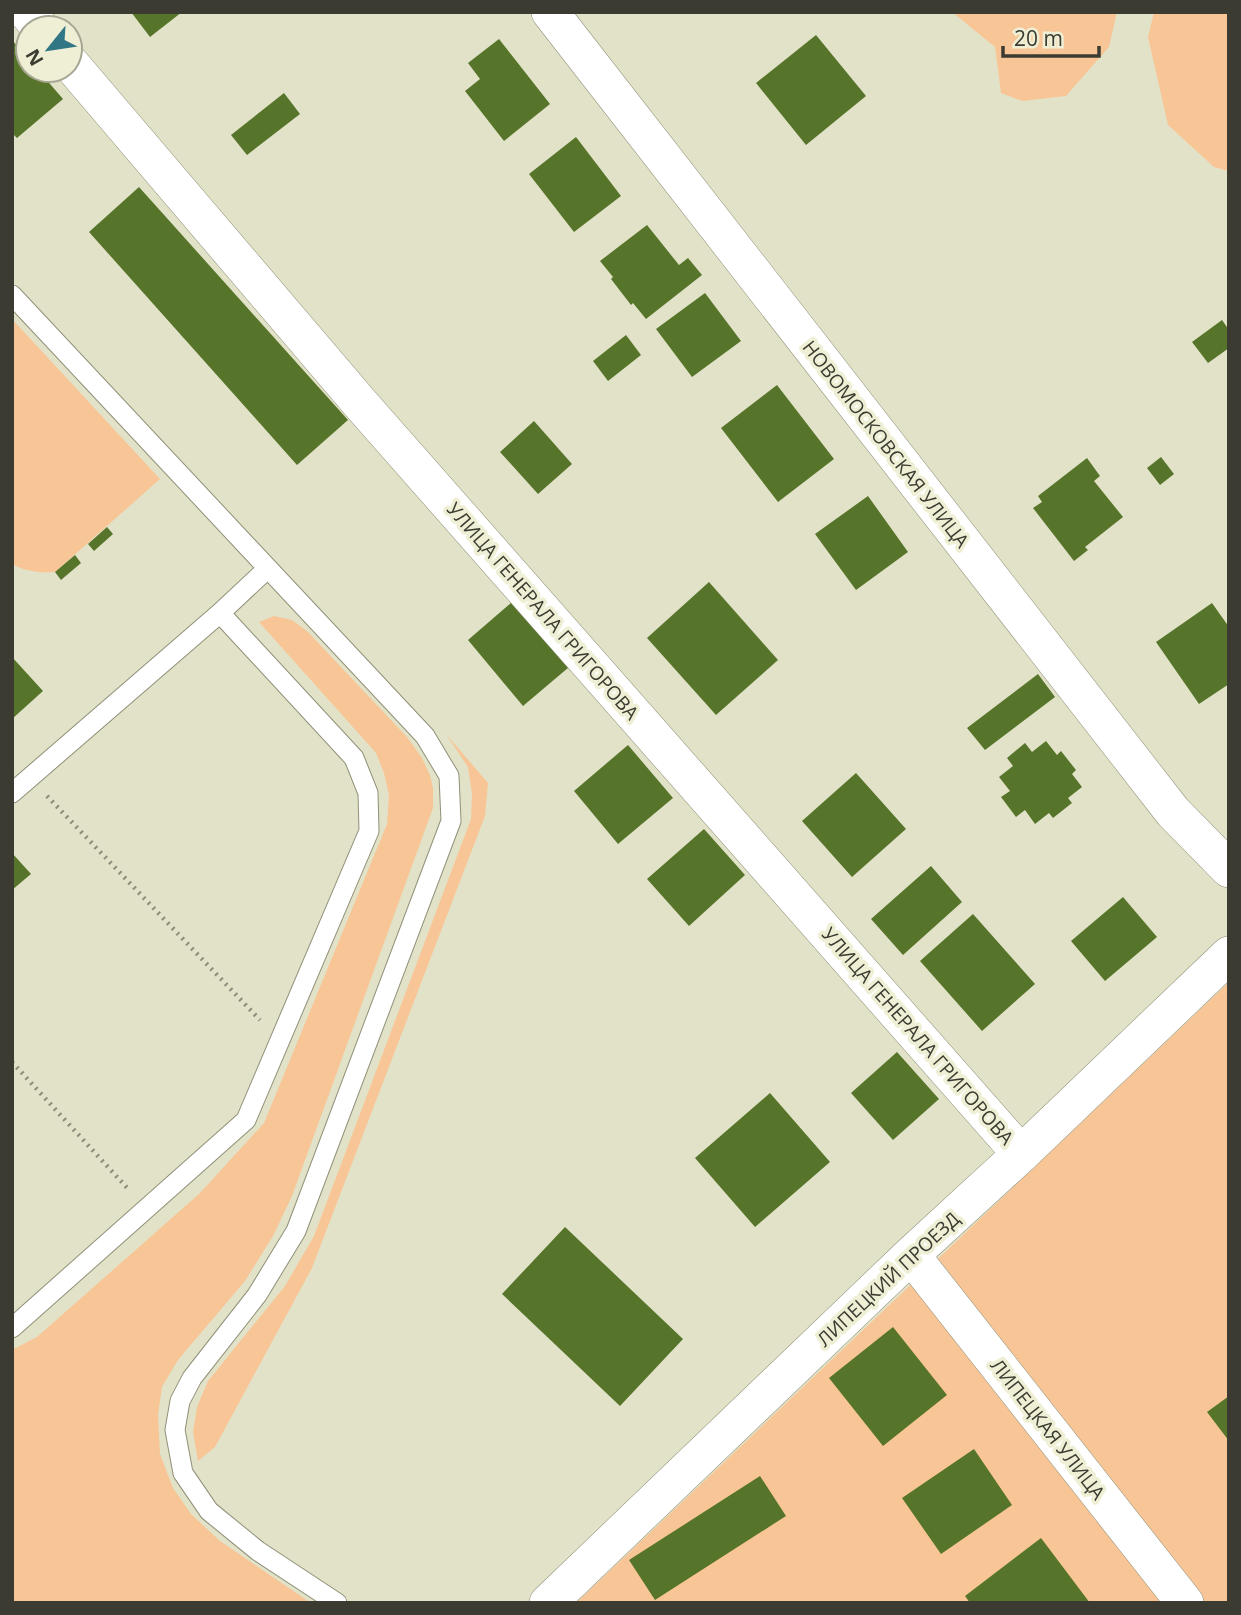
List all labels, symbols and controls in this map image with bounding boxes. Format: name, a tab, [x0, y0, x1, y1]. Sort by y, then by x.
north arrow	[14, 14, 84, 84]
scale bar	[1003, 14, 1099, 58]
text: 20 m	[1014, 24, 1063, 52]
text: N	[19, 44, 49, 71]
street label: НОВОМОСКОВСКАЯ УЛИЦА	[797, 335, 975, 553]
street label: УЛИЦА ГЕНЕРАЛА ГРИГОРОВА	[441, 497, 645, 725]
street label: УЛИЦА ГЕНЕРАЛА ГРИГОРОВА	[816, 922, 1020, 1150]
street label: ЛИПЕЦКИЙ ПРОЕЗД	[811, 1206, 965, 1352]
street label: ЛИПЕЦКАЯ УЛИЦА	[985, 1353, 1111, 1505]

